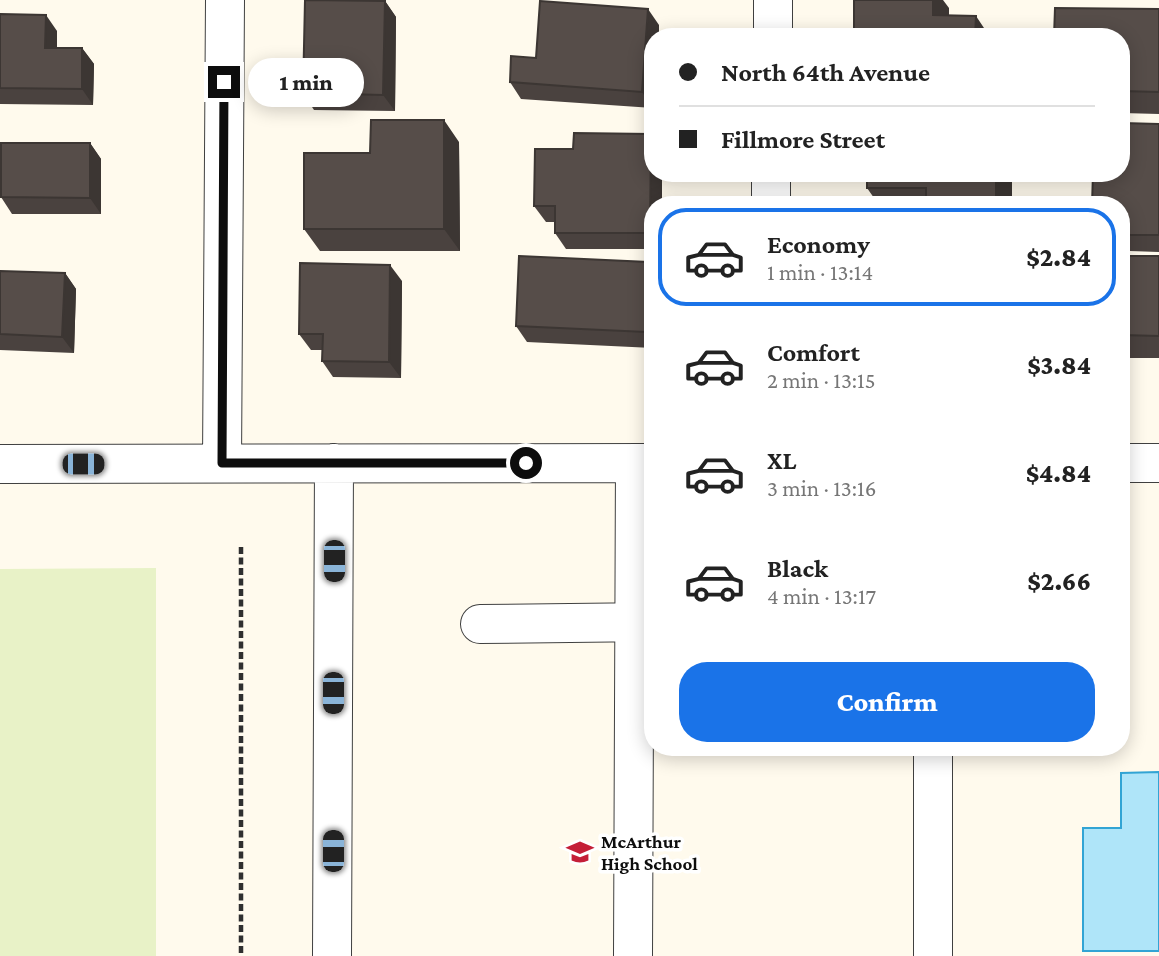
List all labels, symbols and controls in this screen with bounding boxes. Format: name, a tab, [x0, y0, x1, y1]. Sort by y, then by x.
callout: 1 min	[248, 57, 364, 106]
text: North 64th Avenue	[721, 58, 930, 87]
route end	[208, 66, 240, 98]
text: 1 min	[279, 69, 333, 95]
text: Fillmore Street	[721, 125, 885, 154]
icon: car	[683, 226, 746, 289]
text: Economy	[767, 230, 870, 259]
text: $2.84	[1026, 243, 1091, 272]
text: 1 min · 13:14	[767, 259, 873, 285]
icon: car	[683, 334, 746, 397]
text: Comfort	[767, 338, 860, 367]
text: $3.84	[1027, 351, 1091, 380]
text: 2 min · 13:15	[767, 367, 876, 393]
icon: car	[683, 442, 746, 505]
text: XL	[767, 446, 796, 475]
route start	[510, 447, 542, 479]
car	[63, 454, 105, 475]
text: $4.84	[1026, 459, 1091, 488]
text: 3 min · 13:16	[767, 475, 876, 501]
car	[324, 540, 345, 582]
icon: car	[683, 550, 746, 613]
text: Black	[767, 554, 828, 583]
text: $2.66	[1027, 567, 1091, 596]
text: 4 min · 13:17	[767, 583, 876, 609]
button: Confirm	[679, 662, 1095, 742]
car	[323, 672, 344, 714]
car	[323, 830, 344, 872]
place label: McArthur High School	[601, 831, 698, 874]
school or university icon: McArthur High School	[565, 837, 595, 867]

